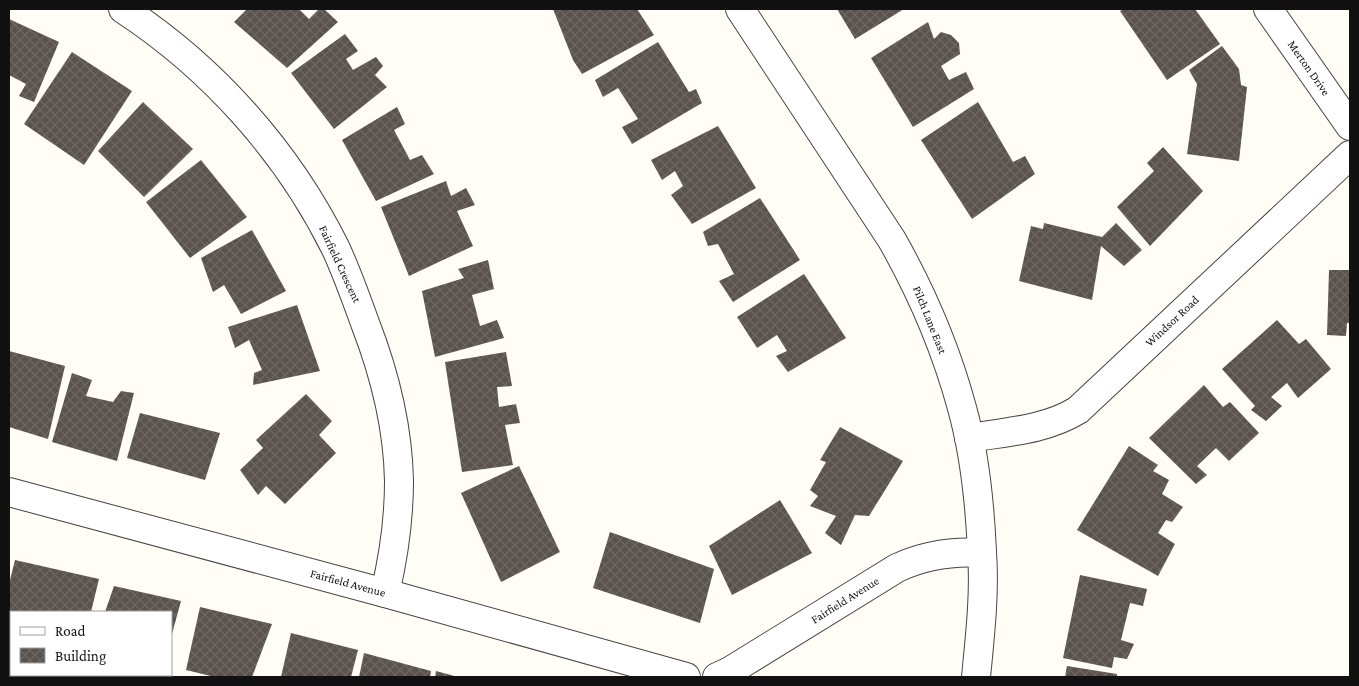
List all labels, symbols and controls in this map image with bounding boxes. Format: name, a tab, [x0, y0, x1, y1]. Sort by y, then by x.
street label: Merton Drive	[1285, 38, 1333, 98]
street label: Fairfield Crescent	[316, 223, 364, 306]
street label: Pilch Lane East	[910, 284, 950, 357]
street label: Windsor Road	[1142, 292, 1202, 349]
street label: Fairfield Avenue	[309, 566, 387, 600]
street label: Fairfield Avenue	[808, 574, 882, 626]
legend	[10, 611, 172, 676]
text: Road	[55, 623, 86, 639]
text: Building	[55, 648, 106, 665]

